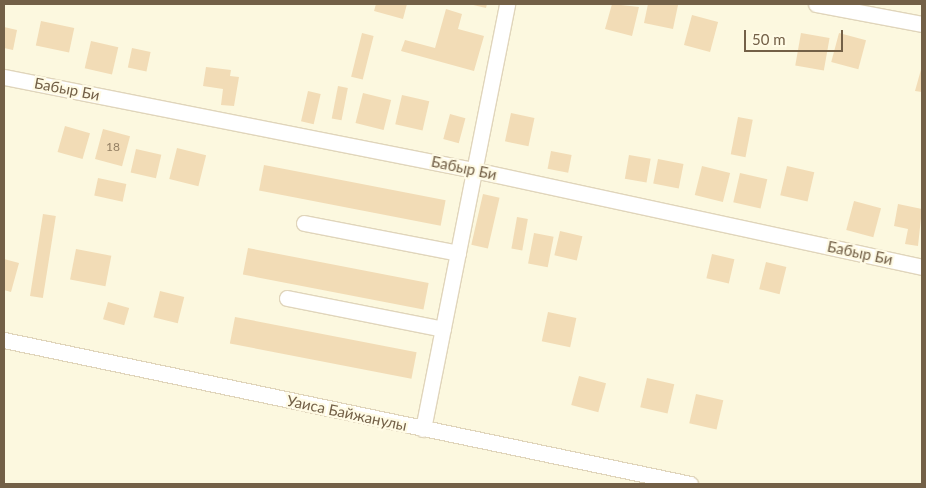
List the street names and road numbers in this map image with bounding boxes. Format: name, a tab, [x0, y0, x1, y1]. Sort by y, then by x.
street label: Бабыр Би	[33, 74, 101, 104]
street label: Бабыр Би	[430, 152, 498, 184]
street label: Бабыр Би	[826, 237, 894, 269]
street label: Уаиса Байжанулы	[285, 391, 409, 435]

